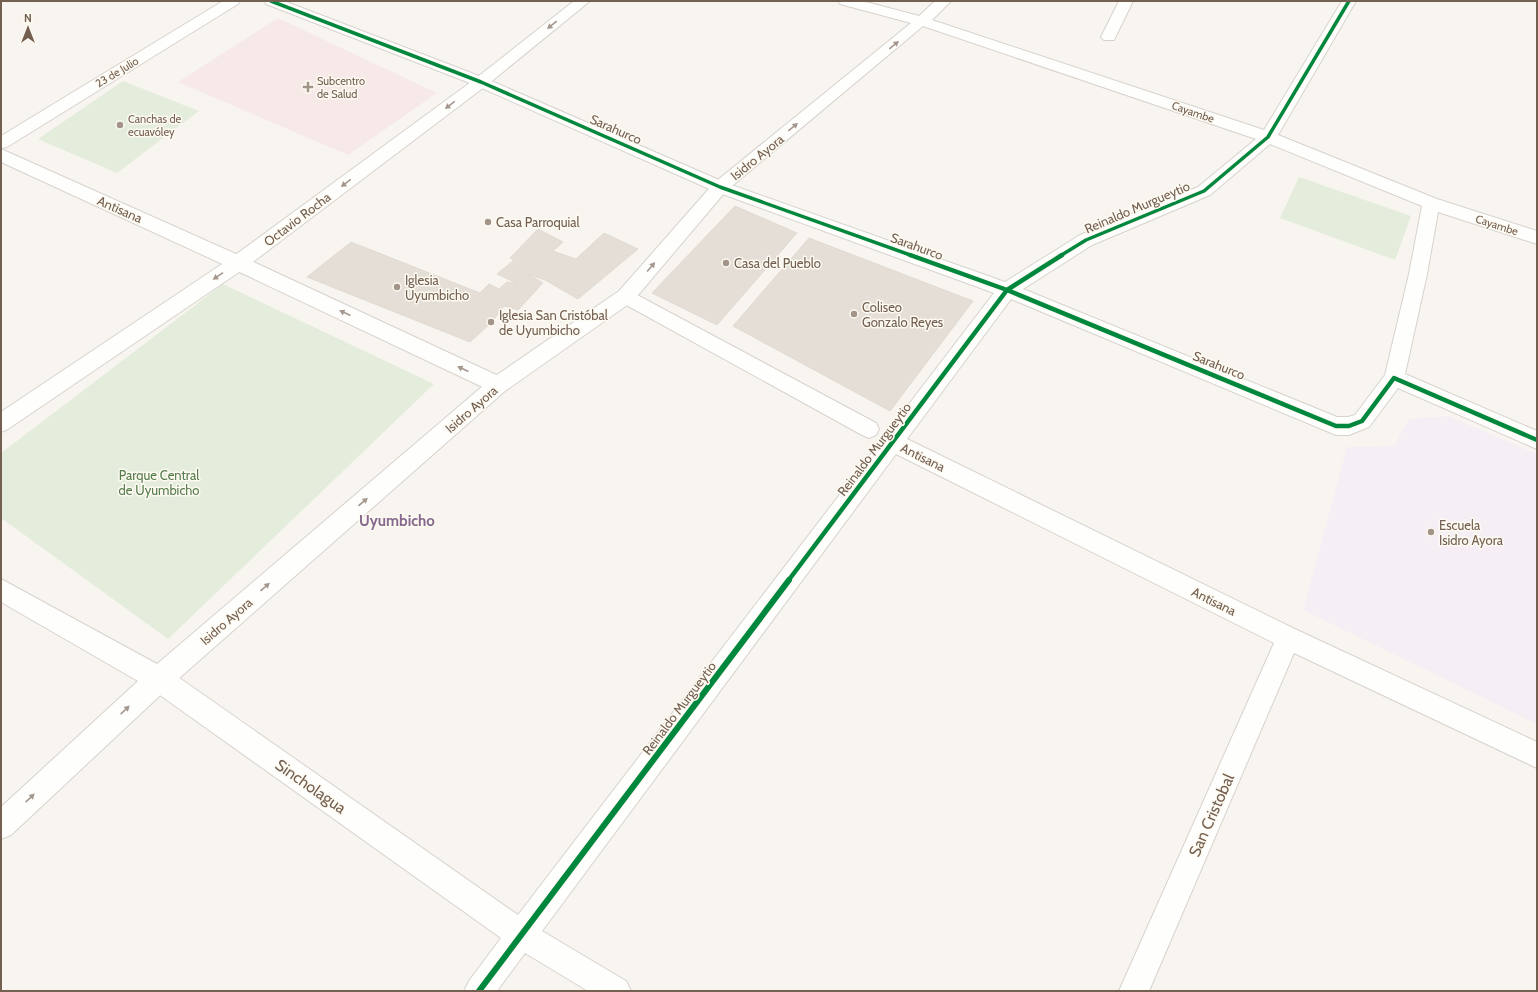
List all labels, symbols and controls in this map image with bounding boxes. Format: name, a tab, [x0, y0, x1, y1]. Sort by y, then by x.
north arrow	[8, 8, 48, 48]
text: N	[24, 11, 32, 25]
one-way arrow	[547, 21, 558, 30]
one-way arrow	[888, 40, 899, 49]
street label: 23 de Julio	[93, 54, 141, 90]
place label: Subcentro de Salud	[317, 74, 365, 101]
marker: Subcentro de Salud	[302, 81, 314, 93]
street label: Cayambe	[1170, 98, 1216, 126]
one-way arrow	[445, 101, 455, 109]
street label: Sarahurco	[588, 111, 644, 147]
place label: Canchas de ecuavóley	[128, 112, 182, 139]
marker: Canchas de ecuavóley	[115, 120, 125, 130]
one-way arrow	[788, 122, 799, 131]
street label: Isidro Ayora	[727, 130, 787, 183]
street label: Reinaldo Murgueytio	[1082, 178, 1192, 236]
one-way arrow	[340, 179, 351, 187]
street label: Octavio Rocha	[260, 188, 334, 249]
street label: Antisana	[95, 192, 146, 226]
street label: Cayambe	[1474, 212, 1520, 239]
place label: Casa Parroquial	[496, 214, 580, 230]
marker: Casa Parroquial	[483, 217, 493, 227]
street label: Sarahurco	[888, 229, 946, 263]
place label: Casa del Pueblo	[734, 255, 821, 271]
marker: Casa del Pueblo	[721, 258, 731, 268]
one-way arrow	[647, 261, 656, 272]
place label: Iglesia Uyumbicho	[405, 272, 469, 303]
one-way arrow	[212, 273, 224, 280]
marker: Iglesia Uyumbicho	[392, 282, 402, 292]
place label: Coliseo Gonzalo Reyes	[862, 299, 944, 330]
place label: Iglesia San Cristóbal de Uyumbicho	[499, 307, 608, 338]
marker: Coliseo Gonzalo Reyes	[849, 309, 859, 319]
one-way arrow	[339, 310, 351, 316]
marker: Iglesia San Cristóbal de Uyumbicho	[486, 317, 496, 327]
street label: Sarahurco	[1191, 347, 1247, 383]
one-way arrow	[457, 366, 468, 372]
street label: Isidro Ayora	[442, 382, 501, 436]
street label: Reinaldo Murgueytio	[834, 399, 914, 499]
street label: Antisana	[898, 439, 949, 475]
park label: Parque Central de Uyumbicho	[119, 467, 199, 498]
one-way arrow	[358, 498, 368, 507]
district label: Uyumbicho	[359, 512, 435, 530]
place label: Escuela Isidro Ayora	[1439, 517, 1504, 548]
marker: Escuela Isidro Ayora	[1426, 527, 1436, 537]
one-way arrow	[259, 583, 270, 592]
street label: Antisana	[1189, 583, 1240, 619]
street label: Isidro Ayora	[197, 594, 256, 648]
street label: Reinaldo Murgueytio	[639, 658, 719, 758]
one-way arrow	[120, 705, 130, 715]
street label: Sincholagua	[272, 755, 350, 818]
street label: San Cristobal	[1185, 771, 1238, 860]
one-way arrow	[24, 794, 35, 803]

